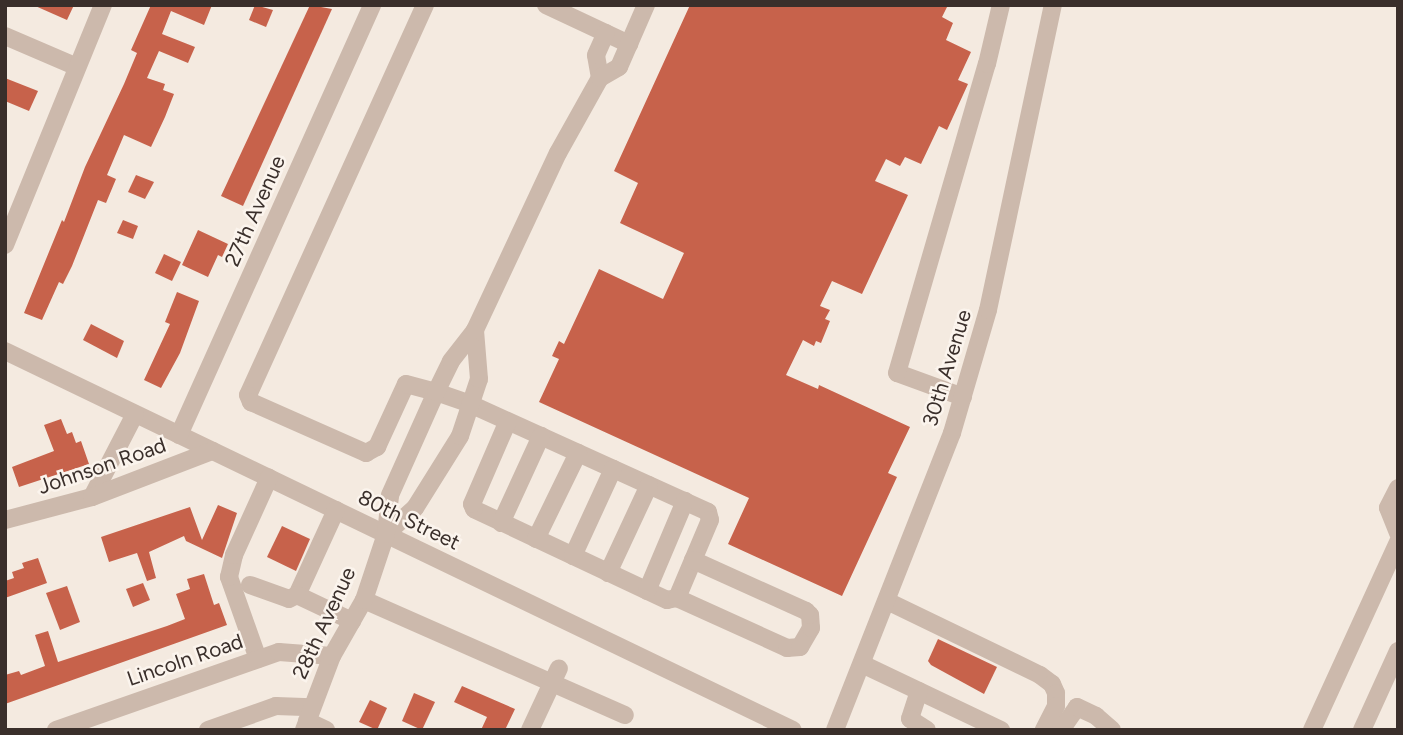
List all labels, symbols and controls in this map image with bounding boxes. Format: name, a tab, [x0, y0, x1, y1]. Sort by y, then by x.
street label: 27th Avenue	[219, 152, 291, 270]
street label: 30th Avenue	[917, 307, 977, 429]
street label: Johnson Road	[35, 432, 169, 500]
street label: 80th Street	[354, 485, 464, 555]
street label: 28th Avenue	[287, 563, 361, 683]
street label: Lincoln Road	[124, 628, 246, 692]

